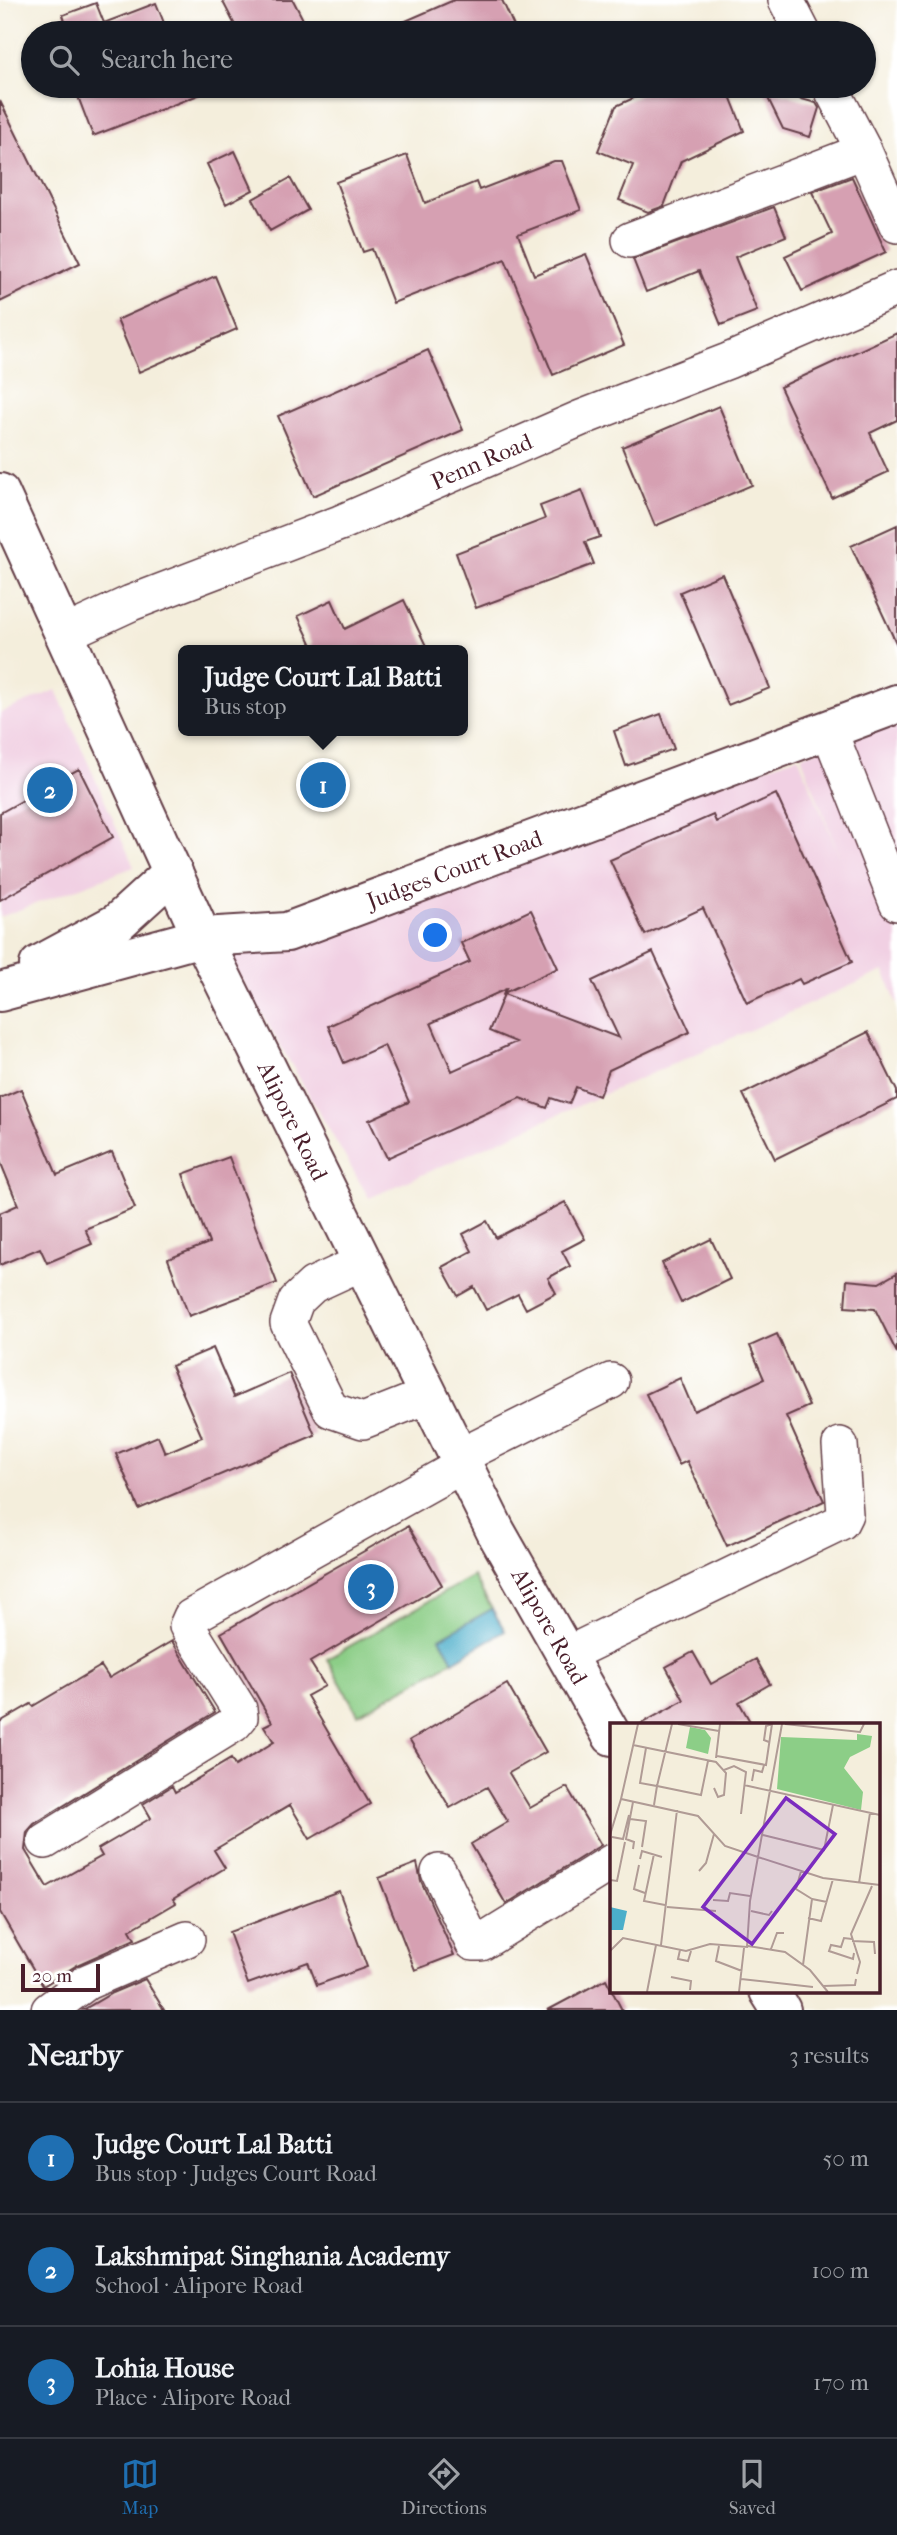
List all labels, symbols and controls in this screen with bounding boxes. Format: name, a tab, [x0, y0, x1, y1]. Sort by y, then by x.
search box	[21, 21, 876, 98]
icon: search	[45, 41, 83, 79]
text: Search here	[101, 44, 233, 75]
street label: Penn Road	[427, 427, 537, 495]
popup	[178, 645, 468, 736]
text: Judge Court Lal Batti	[204, 662, 442, 693]
text: Bus stop	[204, 693, 287, 720]
pin: 1	[300, 759, 346, 811]
pin: 2	[27, 764, 73, 816]
street label: Judges Court Road	[361, 824, 546, 915]
your location	[418, 918, 452, 952]
street label: Alipore Road	[252, 1056, 334, 1185]
pin: 3	[348, 1561, 394, 1613]
street label: Alipore Road	[505, 1563, 594, 1690]
inset map	[610, 1723, 880, 1993]
scale bar	[21, 1961, 100, 1993]
text: 20 m	[32, 1965, 72, 1987]
text: Nearby	[28, 2038, 123, 2073]
text: 3 results	[789, 2042, 869, 2069]
text: Judge Court Lal Batti	[95, 2129, 332, 2160]
text: 1	[47, 2145, 55, 2172]
text: 50 m	[822, 2145, 869, 2172]
text: Bus stop · Judges Court Road	[95, 2160, 377, 2187]
text: Lakshmipat Singhania Academy	[95, 2241, 450, 2272]
text: 2	[45, 2257, 57, 2284]
text: 100 m	[811, 2257, 869, 2284]
text: School · Alipore Road	[95, 2272, 303, 2299]
text: Lohia House	[95, 2353, 234, 2384]
text: 3	[46, 2369, 56, 2396]
text: 170 m	[813, 2369, 869, 2396]
text: Place · Alipore Road	[95, 2384, 291, 2411]
tab: Map	[121, 2455, 159, 2519]
tab: Directions	[401, 2455, 487, 2519]
tab: Saved	[729, 2455, 776, 2519]

